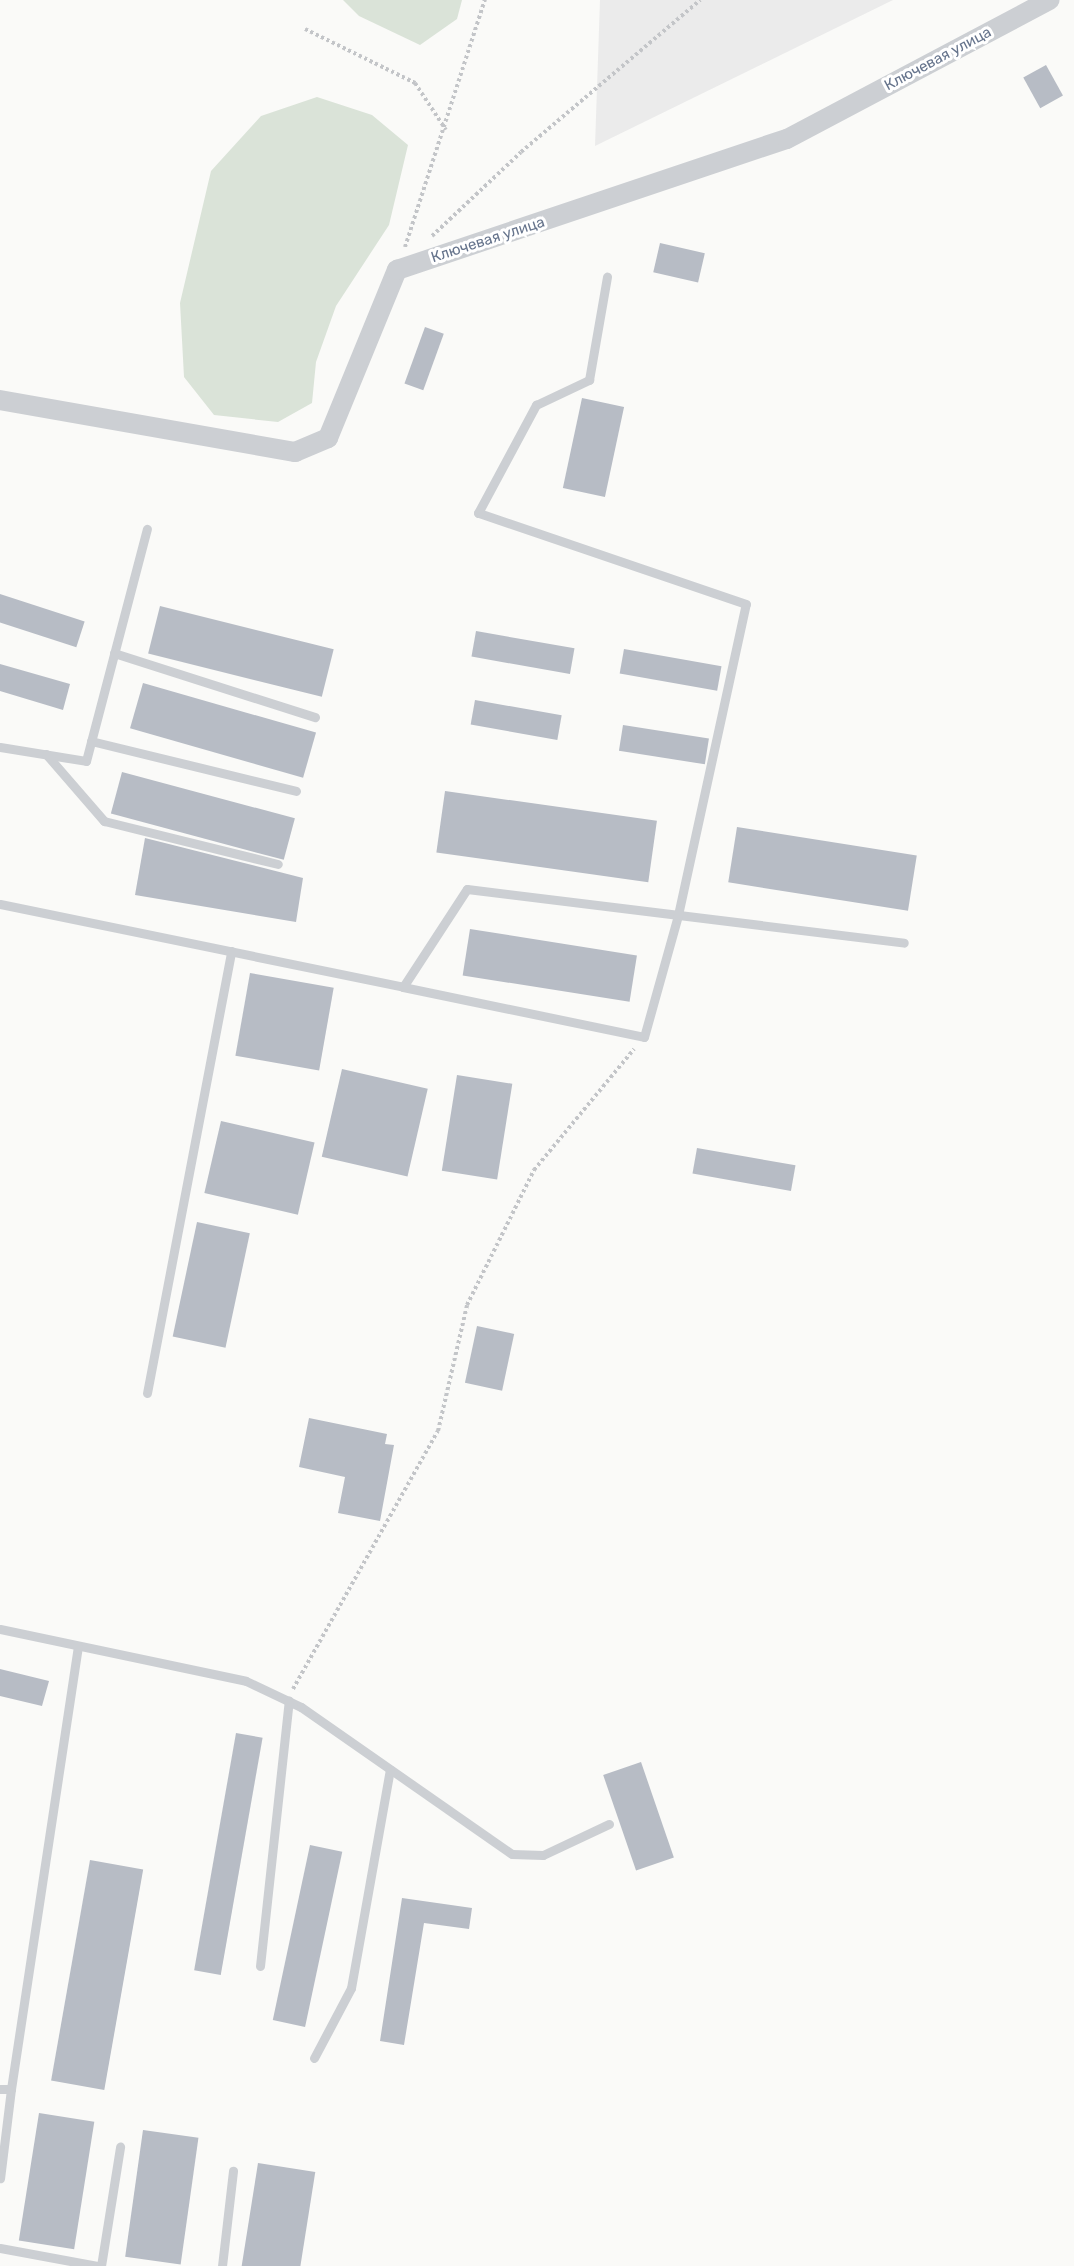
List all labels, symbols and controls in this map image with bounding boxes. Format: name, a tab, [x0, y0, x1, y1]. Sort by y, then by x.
street label: Ключевая улица	[881, 23, 995, 95]
street label: Ключевая улица	[429, 213, 547, 267]

